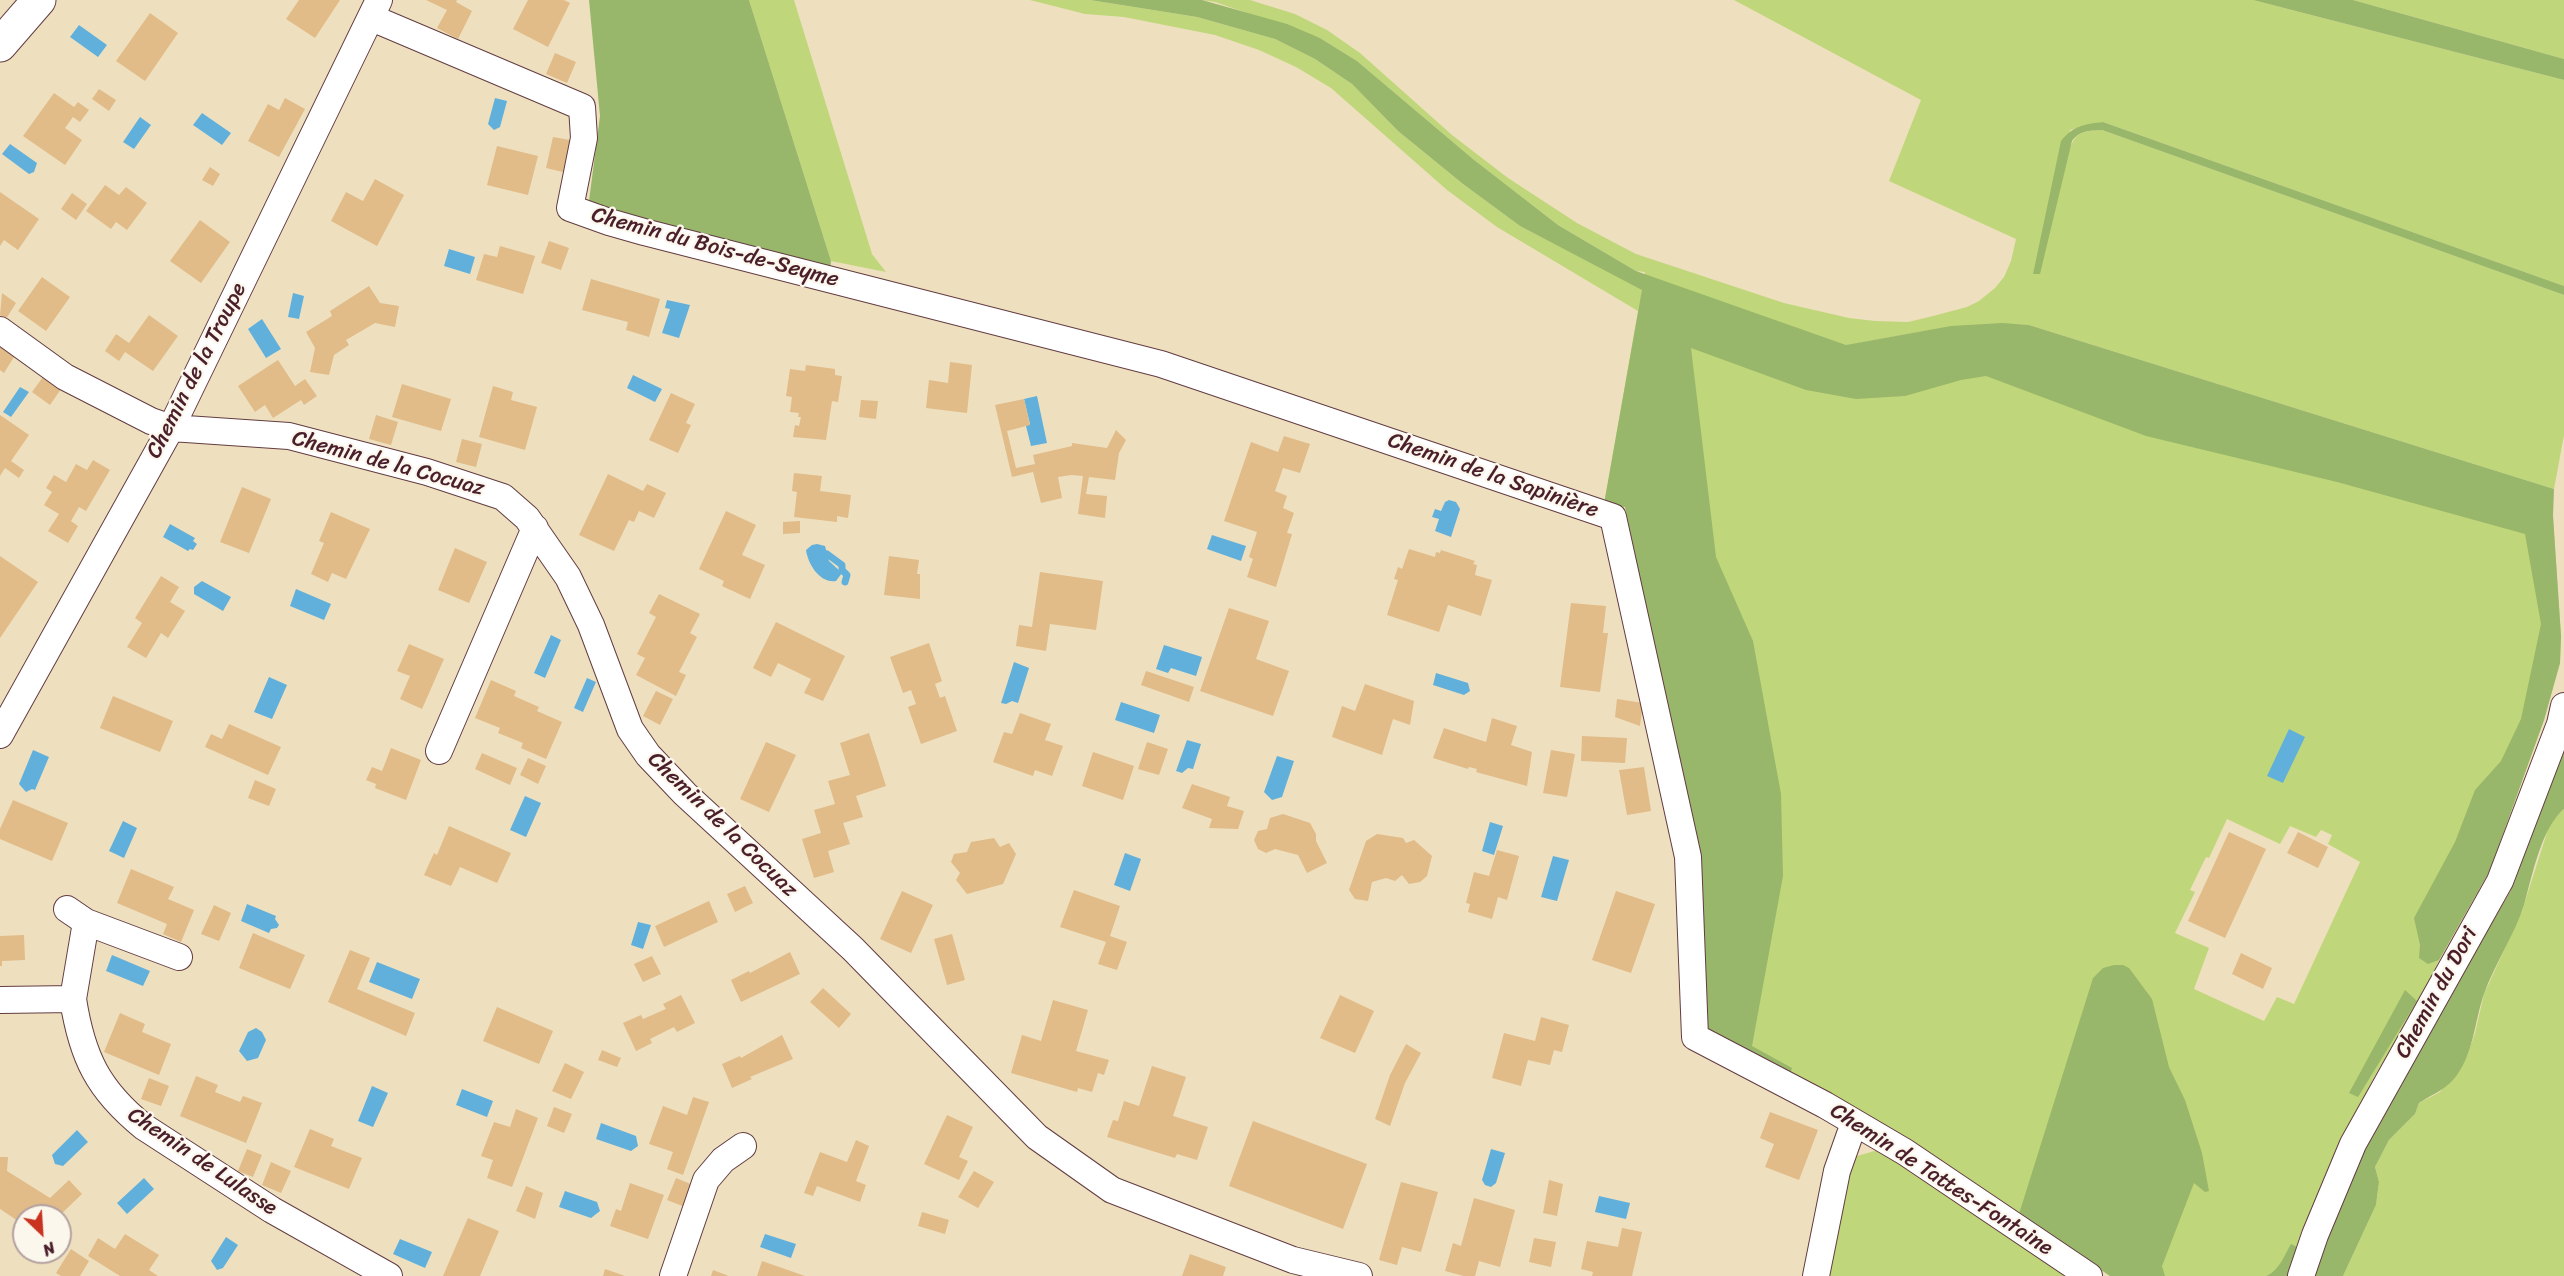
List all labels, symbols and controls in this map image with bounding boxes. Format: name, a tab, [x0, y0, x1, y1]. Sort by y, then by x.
street label: Chemin du Bois-de-Seyme	[589, 202, 841, 294]
street label: Chemin de la Troupe	[141, 279, 253, 463]
street label: Chemin de la Cocuaz	[289, 426, 487, 502]
street label: Chemin de la Sapinière	[1384, 428, 1602, 524]
street label: Chemin de la Cocuaz	[642, 747, 802, 903]
street label: Chemin du Dori	[2390, 923, 2484, 1063]
street label: Chemin de Tattes-Fontaine	[1825, 1098, 2057, 1262]
street label: Chemin de Lulasse	[122, 1102, 282, 1222]
north arrow	[12, 1204, 72, 1264]
text: N	[38, 1233, 60, 1264]

